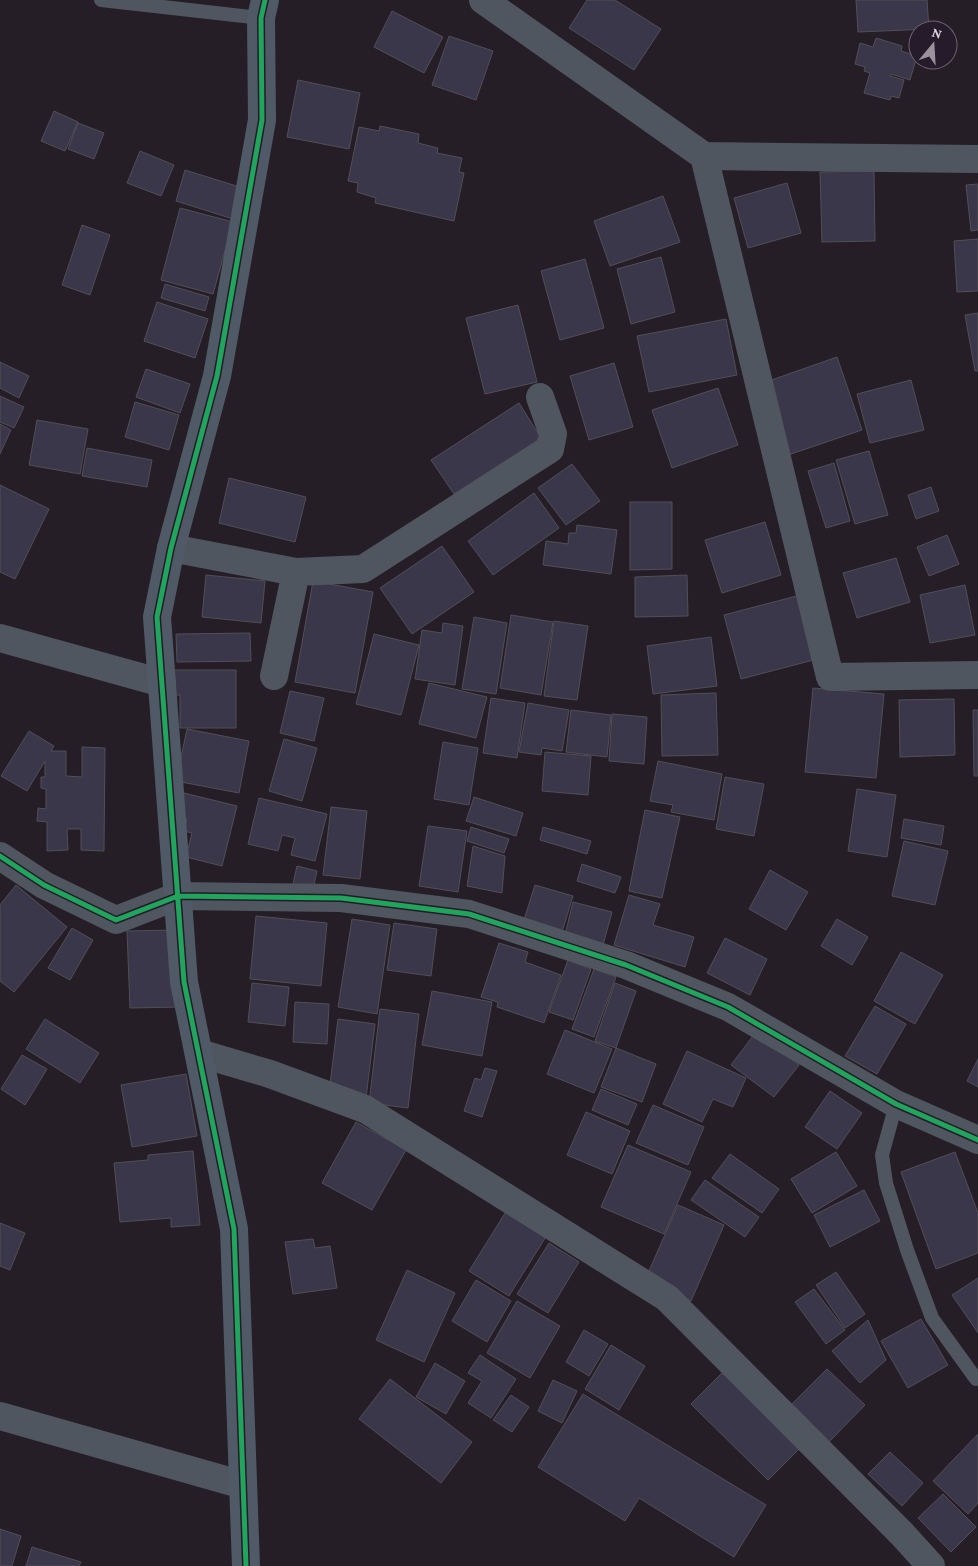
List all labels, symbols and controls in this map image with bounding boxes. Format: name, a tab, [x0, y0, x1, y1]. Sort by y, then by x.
north arrow	[908, 20, 958, 70]
text: N	[930, 24, 944, 42]

